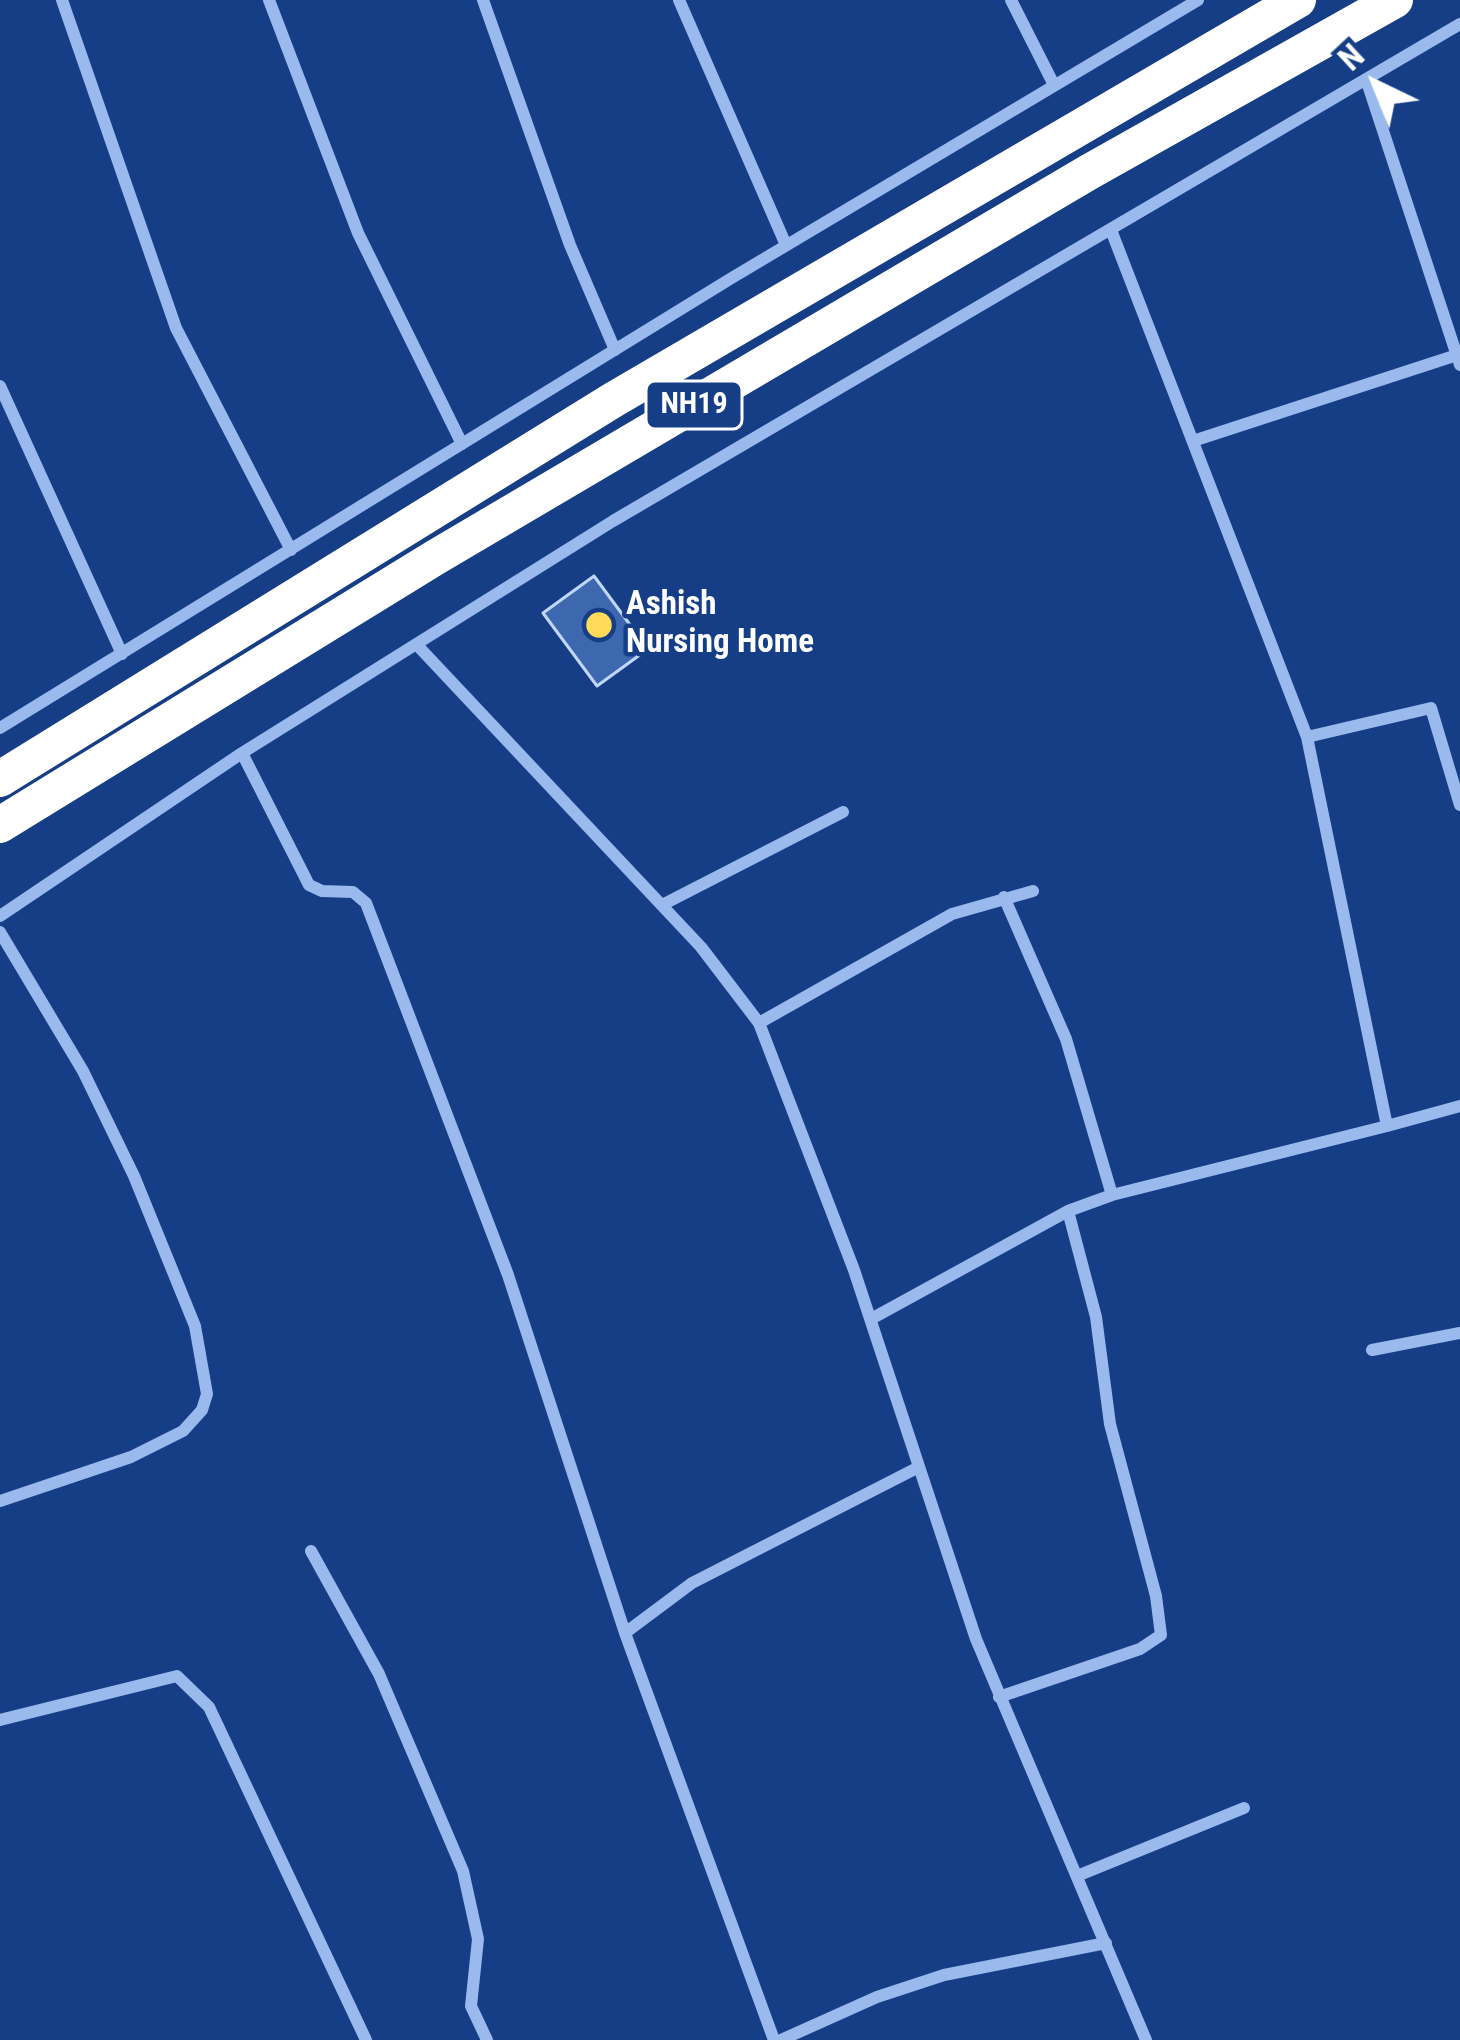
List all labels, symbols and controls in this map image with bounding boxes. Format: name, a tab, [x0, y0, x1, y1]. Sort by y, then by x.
north arrow	[1316, 24, 1436, 144]
text: N	[1330, 36, 1372, 78]
road number: NH19	[646, 381, 742, 429]
place label: Ashish Nursing Home	[626, 586, 814, 664]
marker: Ashish Nursing Home	[583, 609, 615, 641]

